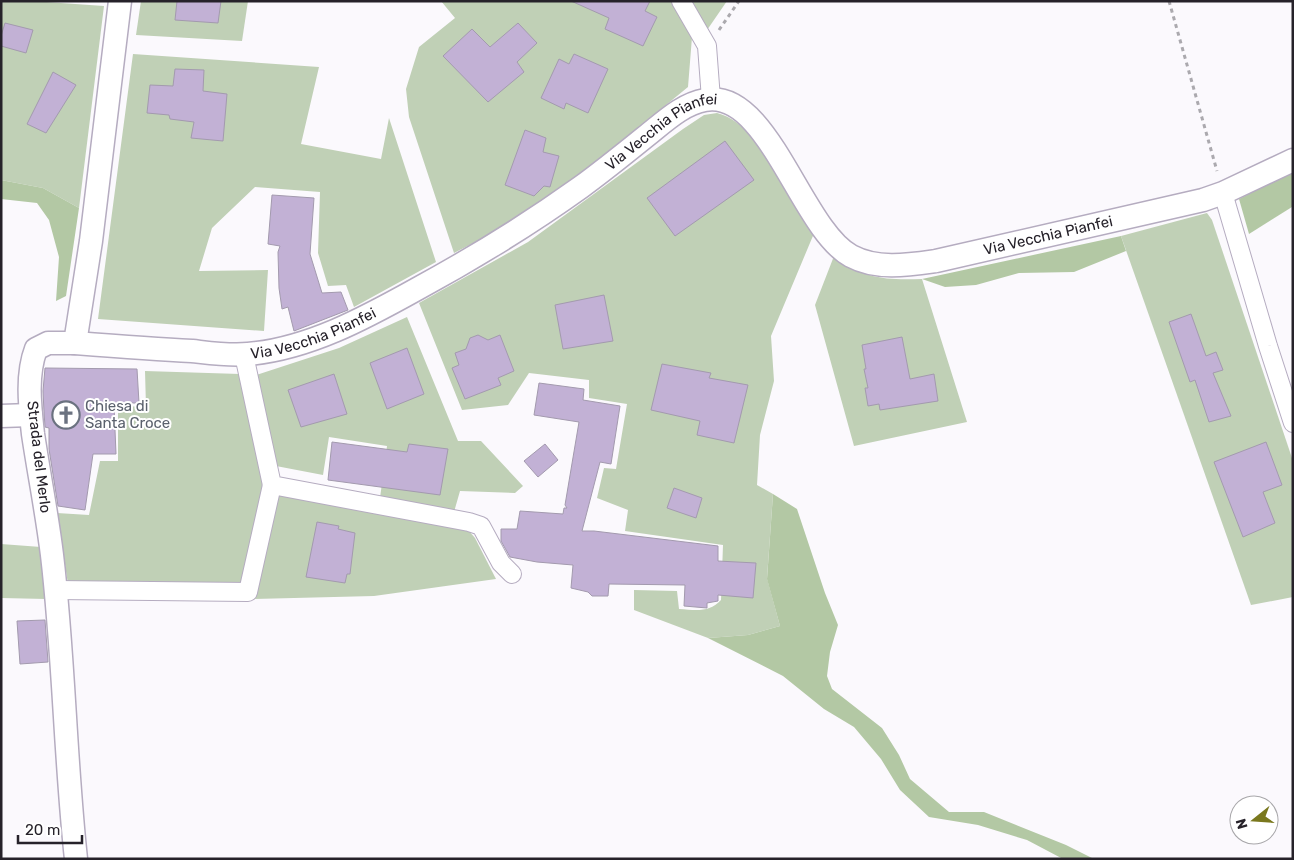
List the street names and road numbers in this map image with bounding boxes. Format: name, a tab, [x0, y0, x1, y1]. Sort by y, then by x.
street label: Via Vecchia Pianfei	[602, 90, 718, 174]
street label: Via Vecchia Pianfei	[982, 212, 1114, 259]
street label: Via Vecchia Pianfei	[249, 304, 379, 363]
street label: Strada del Merlo	[23, 400, 55, 514]

